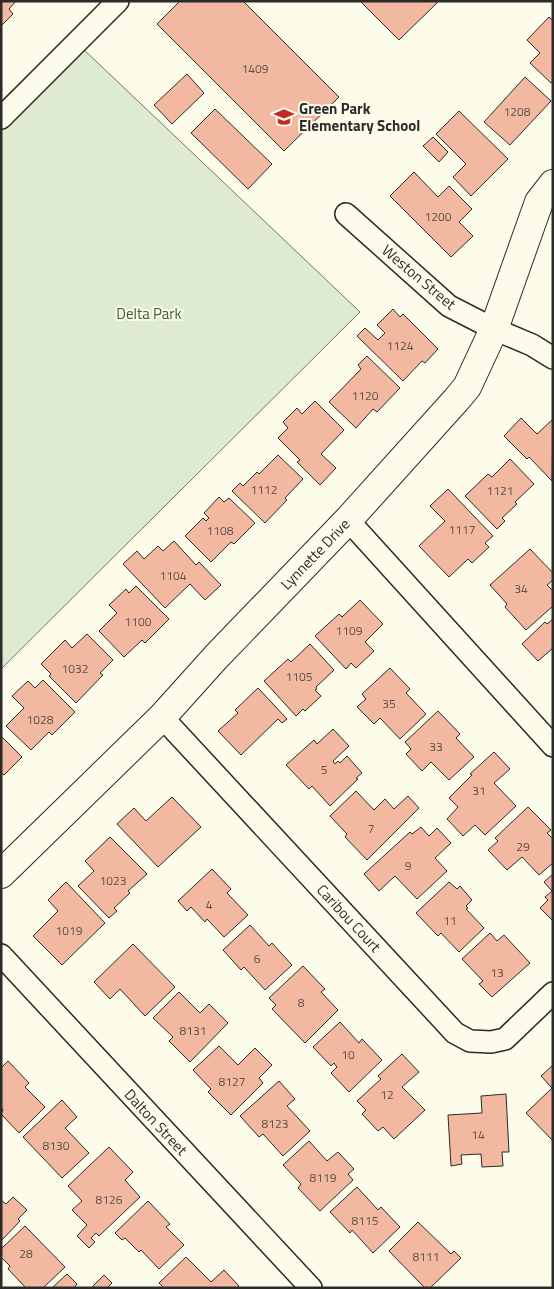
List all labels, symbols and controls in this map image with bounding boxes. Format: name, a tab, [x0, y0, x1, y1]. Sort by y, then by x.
house number: 1409	[242, 59, 269, 78]
place label: Green Park Elementary School	[299, 97, 420, 137]
house number: 1208	[504, 102, 531, 121]
school or university icon: Green Park Elementary School	[273, 106, 295, 128]
house number: 1200	[425, 207, 452, 226]
street label: Weston Street	[377, 239, 462, 315]
park label: Delta Park	[116, 302, 182, 325]
house number: 1124	[387, 336, 414, 355]
house number: 1120	[352, 386, 379, 405]
house number: 1112	[251, 480, 277, 499]
house number: 1121	[487, 481, 513, 500]
street label: Lynnette Drive	[275, 513, 355, 595]
house number: 1117	[449, 520, 475, 539]
house number: 1108	[207, 521, 234, 540]
house number: 1104	[160, 566, 187, 585]
house number: 34	[514, 579, 528, 598]
house number: 1100	[125, 612, 152, 631]
house number: 1109	[336, 621, 363, 640]
house number: 1032	[62, 659, 88, 678]
house number: 1105	[286, 667, 313, 686]
house number: 35	[382, 694, 396, 713]
house number: 1028	[27, 710, 54, 729]
house number: 33	[429, 737, 443, 756]
house number: 5	[321, 760, 328, 779]
house number: 31	[472, 781, 486, 800]
house number: 7	[368, 819, 374, 838]
house number: 29	[516, 837, 530, 856]
house number: 9	[405, 856, 412, 875]
house number: 1023	[100, 871, 126, 890]
street label: Caribou Court	[311, 879, 387, 958]
house number: 4	[206, 895, 213, 914]
house number: 11	[443, 911, 457, 930]
house number: 1019	[56, 921, 83, 940]
house number: 6	[254, 949, 261, 968]
house number: 13	[490, 963, 504, 982]
house number: 8	[298, 993, 305, 1012]
house number: 8131	[180, 1021, 206, 1040]
house number: 10	[341, 1045, 355, 1064]
house number: 8127	[219, 1072, 245, 1091]
street label: Dalton Street	[119, 1083, 194, 1161]
house number: 12	[380, 1085, 394, 1104]
house number: 8123	[262, 1114, 288, 1133]
house number: 14	[471, 1125, 485, 1144]
house number: 8130	[43, 1136, 70, 1155]
house number: 8119	[310, 1168, 337, 1187]
house number: 8126	[96, 1190, 123, 1209]
house number: 8115	[352, 1211, 379, 1230]
house number: 28	[19, 1244, 33, 1263]
house number: 8111	[413, 1247, 439, 1266]

